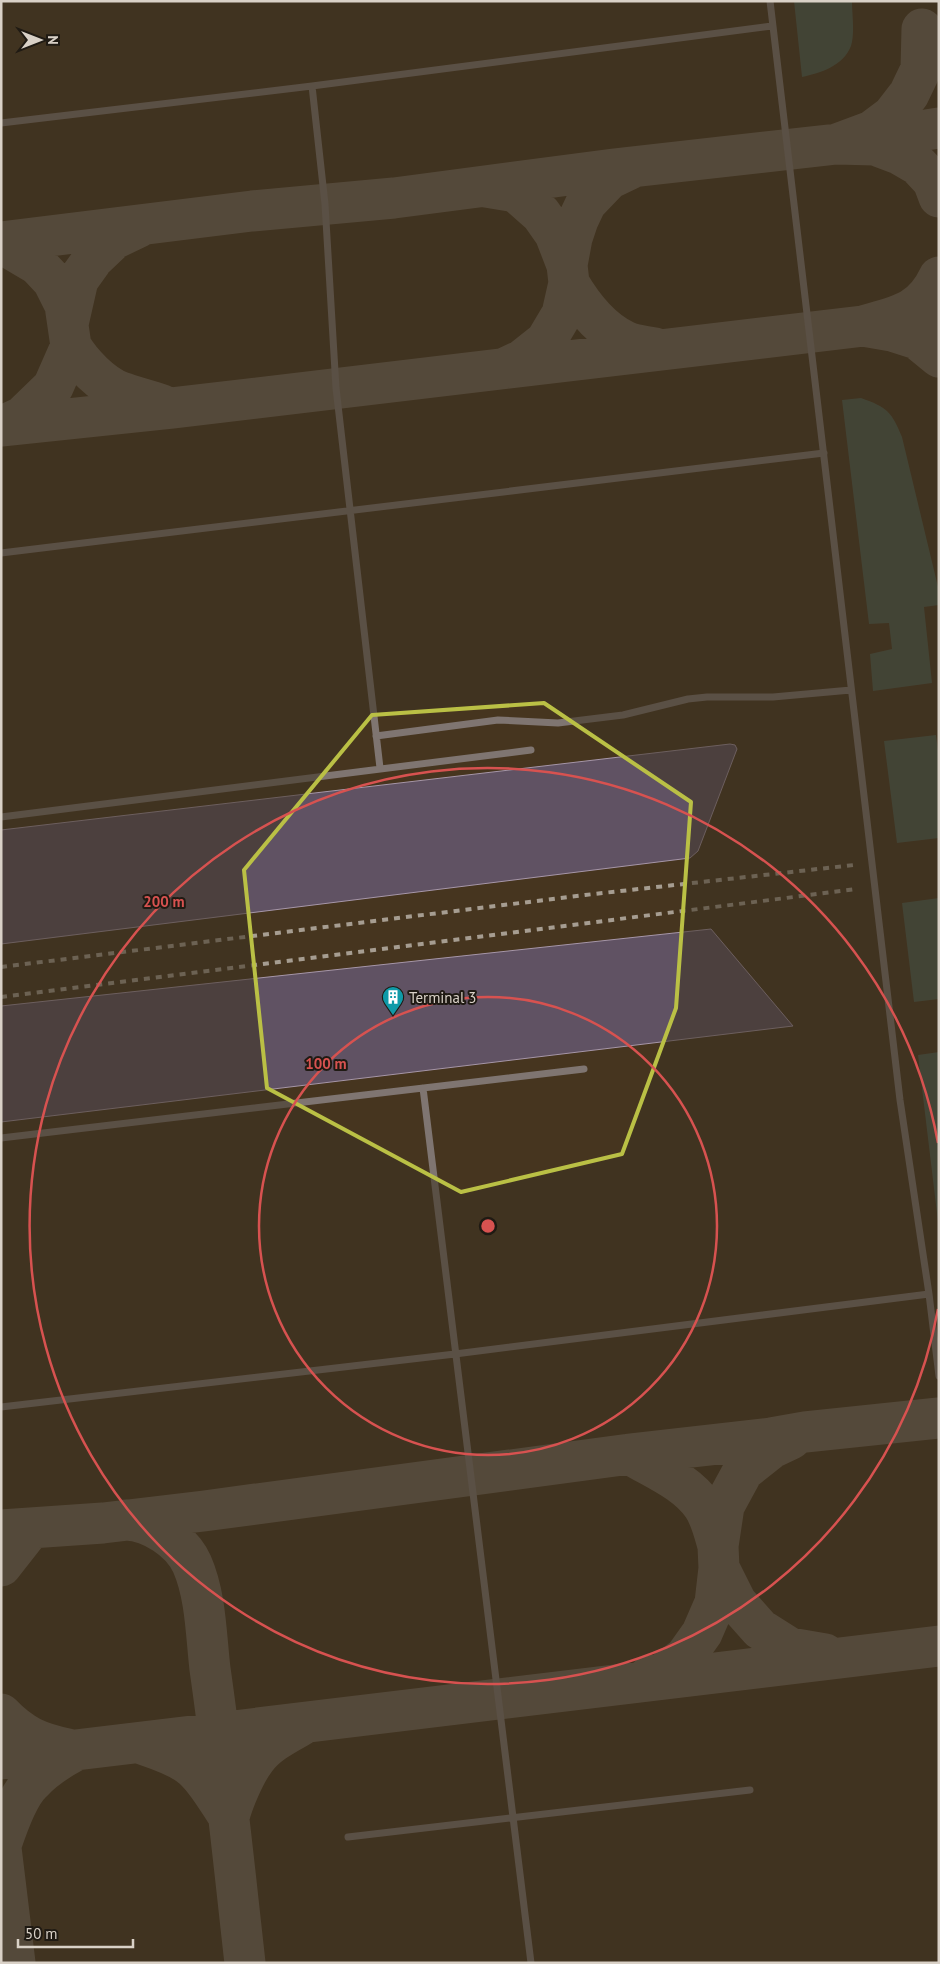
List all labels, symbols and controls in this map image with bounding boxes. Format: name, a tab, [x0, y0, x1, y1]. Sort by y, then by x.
north arrow	[15, 15, 65, 65]
text: N	[44, 35, 62, 45]
text: 200 m	[143, 892, 185, 911]
building icon: Terminal 3	[381, 985, 405, 1016]
place label: Terminal 3	[409, 988, 477, 1007]
text: 100 m	[305, 1054, 347, 1073]
centre of rings	[479, 1217, 497, 1235]
scale bar	[18, 1916, 132, 1948]
text: 50 m	[25, 1924, 58, 1943]

